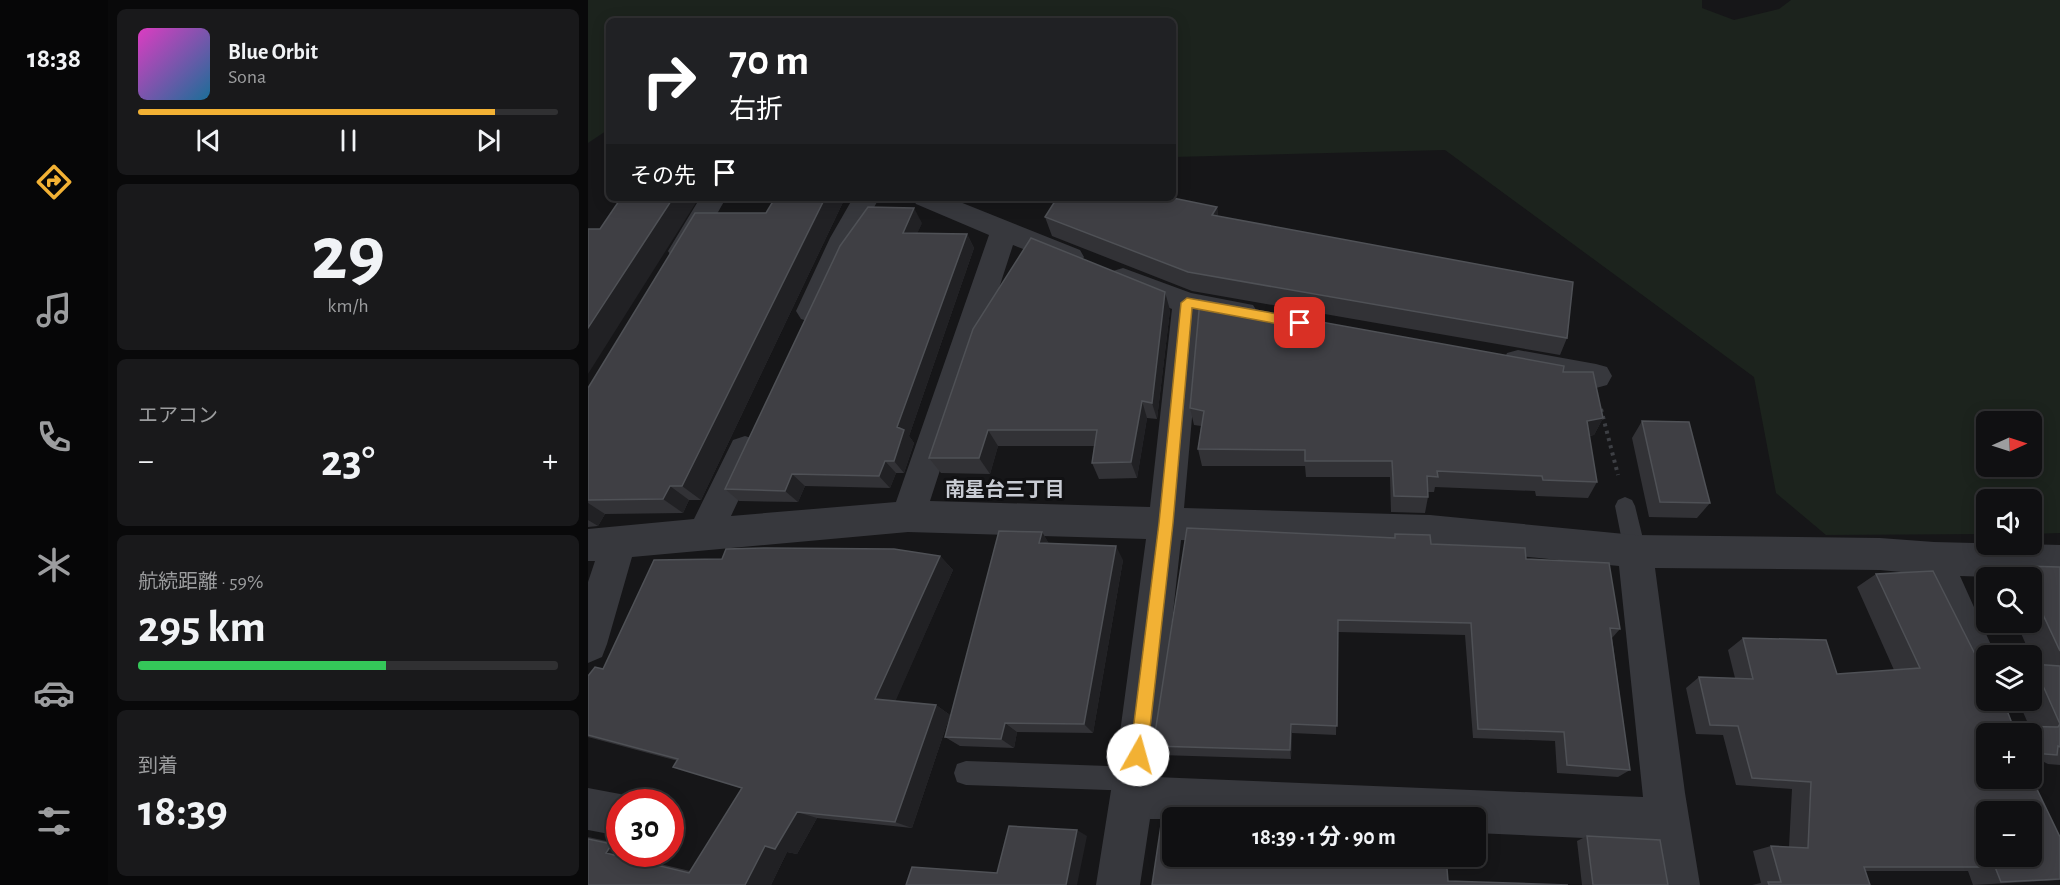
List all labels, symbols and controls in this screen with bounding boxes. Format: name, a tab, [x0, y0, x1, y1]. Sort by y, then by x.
text: 70 m	[729, 40, 809, 82]
text: Blue Orbit	[228, 41, 318, 63]
icon: right	[630, 42, 708, 120]
text: 18:38	[27, 45, 81, 72]
text: Sona	[228, 67, 266, 87]
text: 右折	[729, 96, 783, 123]
icon: previous	[192, 124, 225, 157]
icon: pause	[332, 124, 365, 157]
icon: next	[472, 124, 505, 157]
icon: arrive	[708, 156, 741, 189]
icon: directions	[33, 161, 75, 203]
text: その先	[630, 165, 696, 187]
text: 29	[311, 216, 385, 294]
icon: music	[33, 289, 75, 331]
text: km/h	[327, 296, 369, 316]
pin	[1274, 297, 1325, 348]
icon: arrive	[1283, 306, 1316, 339]
text: エアコン	[138, 406, 218, 426]
north arrow	[1976, 411, 2042, 477]
map controls	[1976, 411, 2042, 867]
icon: phone	[33, 416, 75, 458]
text: 23°	[321, 439, 375, 484]
text: −	[138, 445, 154, 478]
text: +	[542, 445, 558, 478]
district label: 南星台三丁目	[945, 479, 1065, 500]
button: sound	[1976, 489, 2042, 555]
icon: climate	[33, 544, 75, 586]
button: search	[1976, 567, 2042, 633]
text: 航続距離 · 59%	[138, 572, 263, 592]
text: 295 km	[138, 605, 266, 650]
button: layers	[1976, 645, 2042, 711]
icon: car	[33, 672, 75, 714]
position arrow	[1106, 723, 1170, 787]
button: +	[1976, 723, 2042, 789]
text: 到着	[138, 756, 178, 776]
text: 18:39	[138, 789, 228, 834]
speed limit sign: 30	[606, 789, 684, 867]
icon: filters	[33, 800, 75, 842]
button: −	[1976, 801, 2042, 867]
text: 18:39 · 1 分 · 90 m	[1252, 826, 1396, 848]

